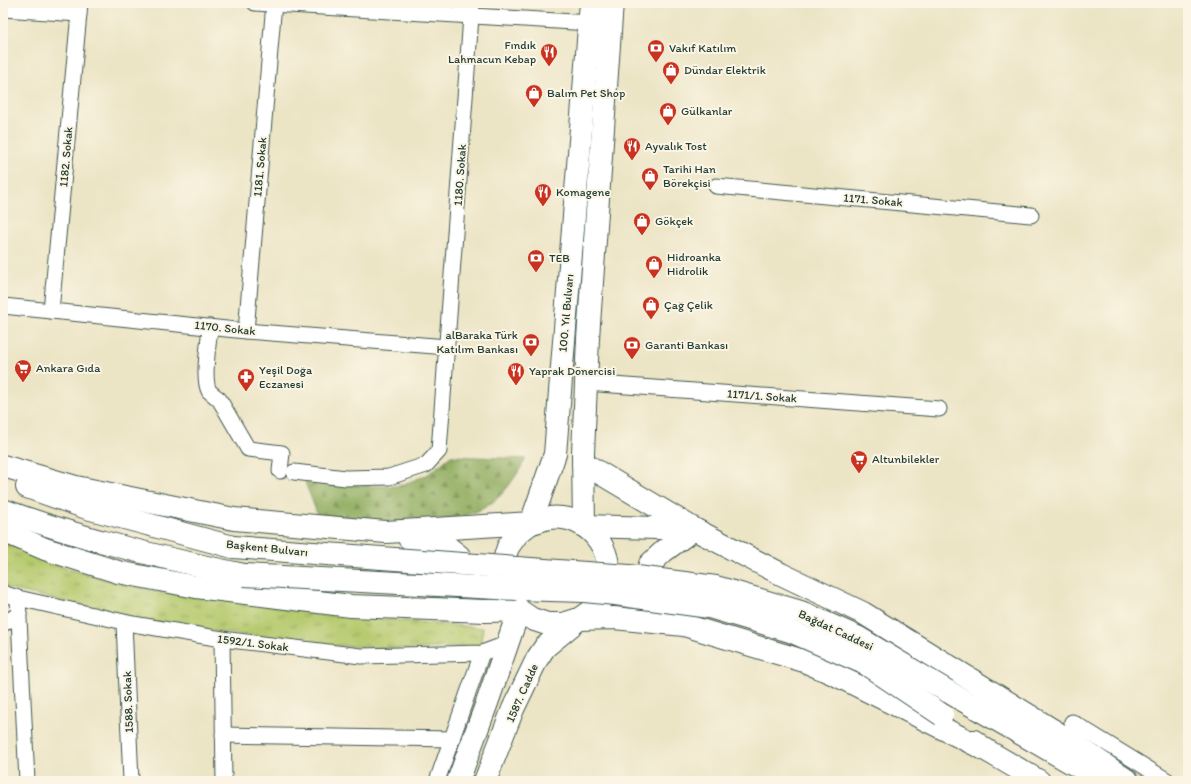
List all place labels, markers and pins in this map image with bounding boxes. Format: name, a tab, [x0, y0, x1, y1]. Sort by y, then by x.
place label: Fındık Lahmacun Kebap	[448, 38, 537, 66]
bank icon: Vakıf Katılım	[646, 38, 666, 63]
place label: Vakıf Katılım	[669, 41, 736, 55]
restaurant icon: Fındık Lahmacun Kebap	[539, 42, 559, 67]
shop icon: Dündar Elektrik	[661, 60, 681, 85]
place label: Dündar Elektrik	[684, 63, 766, 77]
shop icon: Balım Pet Shop	[524, 83, 544, 108]
place label: Balım Pet Shop	[547, 86, 625, 100]
shop icon: Gülkanlar	[658, 101, 678, 126]
place label: Gülkanlar	[681, 104, 733, 118]
restaurant icon: Ayvalık Tost	[622, 136, 642, 161]
place label: Ayvalık Tost	[645, 139, 707, 153]
place label: Tarihi Han Börekçisi	[663, 162, 716, 190]
shop icon: Tarihi Han Börekçisi	[640, 166, 660, 191]
restaurant icon: Komagene	[533, 182, 553, 207]
place label: Komagene	[556, 185, 610, 199]
shop icon: Gökçek	[632, 211, 652, 236]
place label: Gökçek	[655, 214, 693, 228]
bank icon: TEB	[526, 248, 546, 273]
place label: Hidroanka Hidrolik	[667, 250, 722, 278]
place label: TEB	[549, 251, 570, 265]
shop icon: Hidroanka Hidrolik	[644, 254, 664, 279]
shop icon: Çağ Çelik	[641, 295, 661, 320]
place label: Çağ Çelik	[664, 298, 713, 312]
place label: alBaraka Türk Katılım Bankası	[436, 328, 518, 356]
bank icon: alBaraka Türk Katılım Bankası	[521, 332, 541, 357]
bank icon: Garanti Bankası	[622, 335, 642, 360]
place label: Garanti Bankası	[645, 338, 728, 352]
supermarket icon: Ankara Gıda	[13, 358, 33, 383]
place label: Ankara Gıda	[36, 361, 101, 375]
restaurant icon: Yaprak Dönercisi	[506, 361, 526, 386]
place label: Yeşil Doğa Eczanesi	[259, 363, 313, 391]
place label: Yaprak Dönercisi	[529, 364, 615, 378]
pharmacy icon: Yeşil Doğa Eczanesi	[236, 367, 256, 392]
supermarket icon: Altunbilekler	[849, 449, 869, 474]
place label: Altunbilekler	[872, 452, 940, 466]

